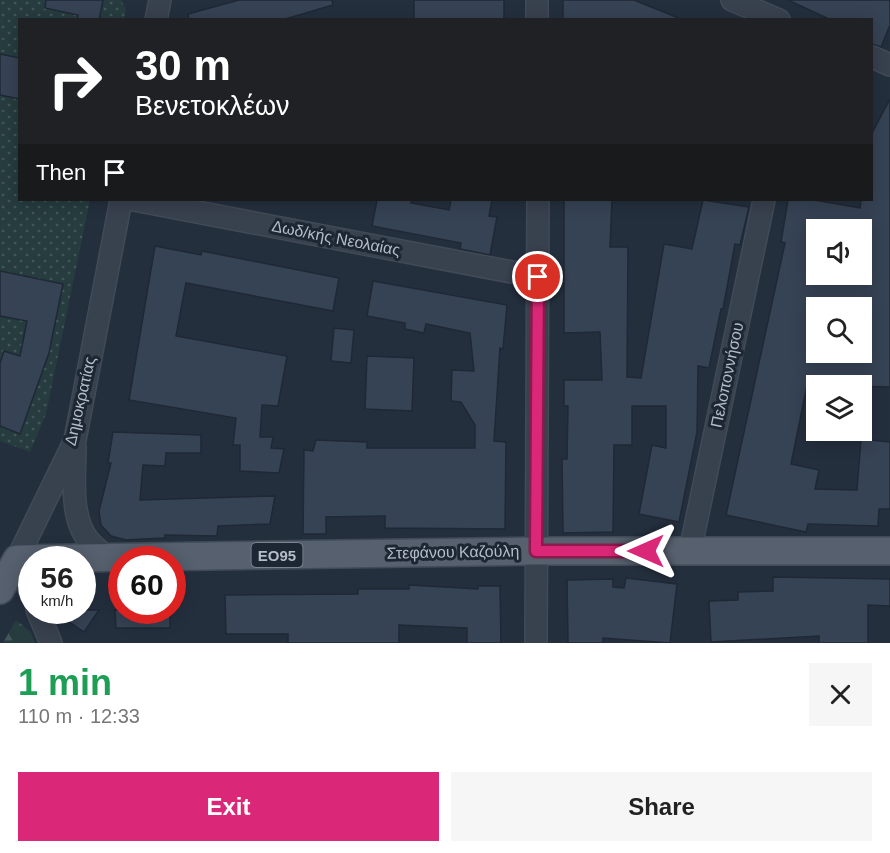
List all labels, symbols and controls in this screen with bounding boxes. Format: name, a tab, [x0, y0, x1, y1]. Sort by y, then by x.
icon: right	[36, 42, 114, 120]
text: 30 m	[135, 42, 231, 89]
text: Βενετοκλέων	[135, 91, 290, 121]
icon: arrive	[98, 156, 131, 189]
text: Then	[36, 160, 86, 185]
street label: Δωδ/κής Νεολαίας	[270, 217, 402, 259]
map controls	[806, 219, 872, 441]
button: sound	[806, 219, 872, 285]
pin	[512, 251, 563, 302]
icon: arrive	[521, 260, 554, 293]
button: search	[806, 297, 872, 363]
street label: Πελοποννήσου	[708, 321, 746, 429]
street label: Δημοκρατίας	[61, 355, 99, 447]
button: layers	[806, 375, 872, 441]
position arrow	[614, 519, 678, 583]
street label: Στεφάνου Καζούλη	[387, 542, 519, 563]
road number: ΕΟ95	[252, 543, 302, 567]
speed limit sign: 60	[108, 546, 186, 624]
text: 56	[40, 561, 74, 594]
text: km/h	[41, 592, 73, 609]
text: 1 min	[18, 662, 112, 703]
button: close	[809, 663, 872, 726]
text: 110 m · 12:33	[18, 705, 140, 727]
button: Exit	[18, 772, 439, 841]
button: Share	[451, 772, 872, 841]

